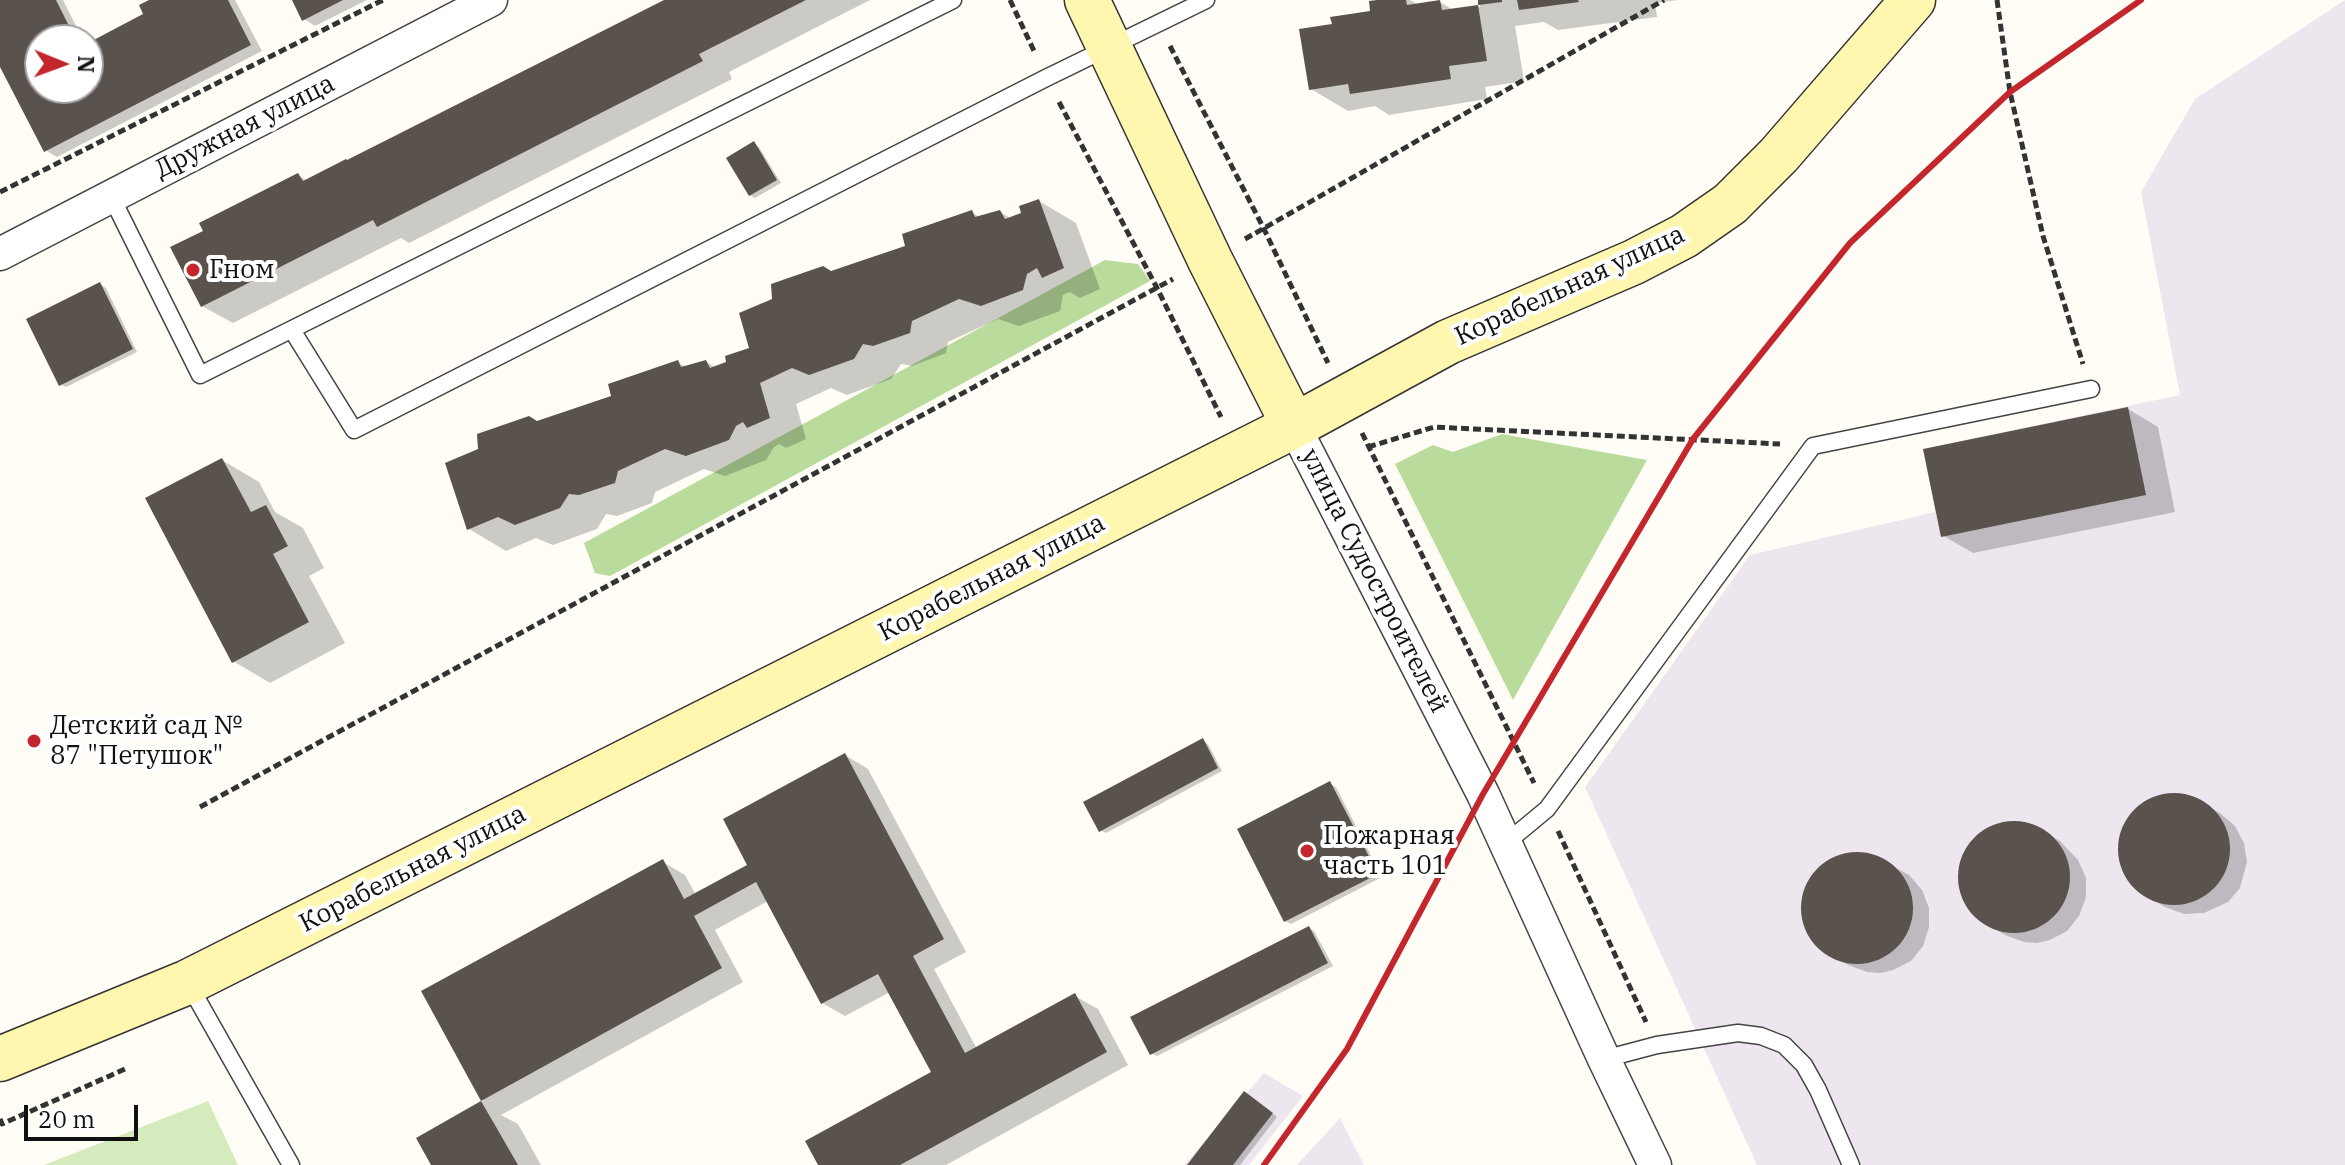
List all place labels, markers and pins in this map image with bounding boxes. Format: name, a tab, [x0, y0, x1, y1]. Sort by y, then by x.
place label: Гном	[209, 254, 274, 286]
marker: Гном	[184, 261, 202, 279]
place label: Детский сад № 87 "Петушок"	[50, 710, 243, 772]
marker: Детский сад № 87 "Петушок"	[25, 732, 43, 750]
place label: Пожарная часть 101	[1323, 820, 1455, 882]
marker: Пожарная часть 101	[1298, 842, 1316, 860]

